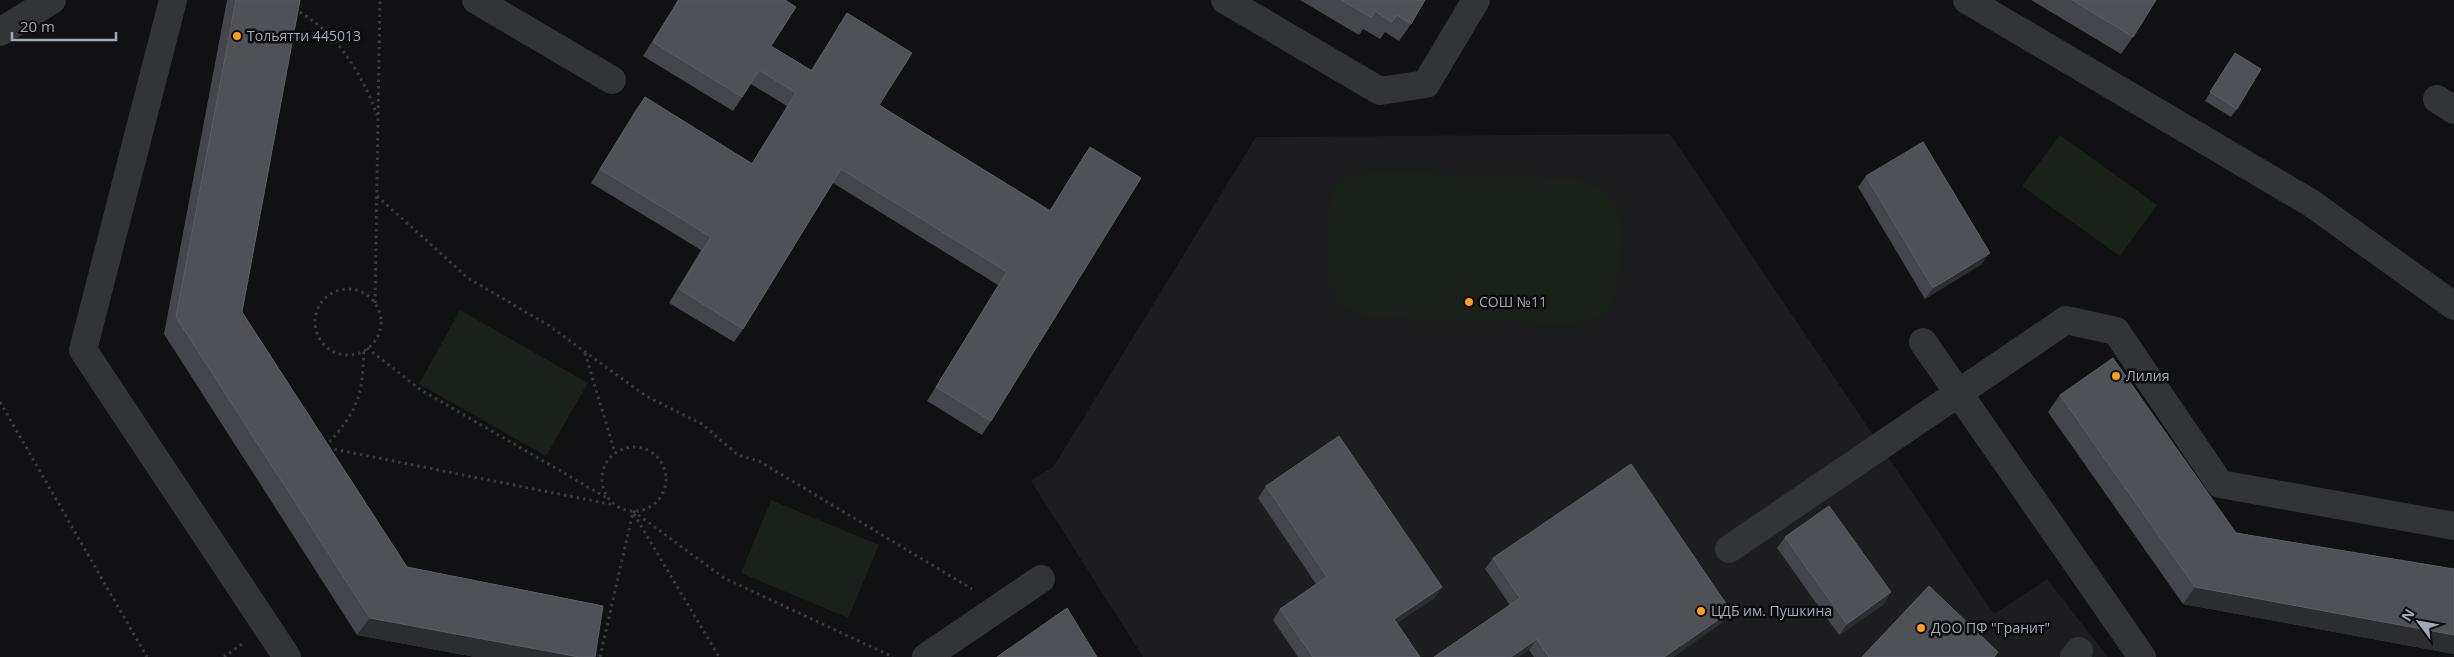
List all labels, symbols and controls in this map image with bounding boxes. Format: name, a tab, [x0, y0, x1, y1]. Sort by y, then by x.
scale bar	[12, 10, 116, 42]
text: 20 m	[20, 16, 55, 36]
place label: Тольятти 445013	[247, 26, 361, 45]
marker: Тольятти 445013	[231, 30, 243, 42]
place label: СОШ №11	[1479, 292, 1547, 311]
marker: СОШ №11	[1463, 296, 1475, 308]
place label: Лилия	[2126, 366, 2169, 385]
marker: Лилия	[2110, 370, 2122, 382]
north arrow	[2394, 597, 2444, 647]
place label: ЦДБ им. Пушкина	[1711, 601, 1832, 620]
marker: ЦДБ им. Пушкина	[1695, 605, 1707, 617]
text: N	[2396, 605, 2419, 625]
place label: ДОО ПФ "Гранит"	[1931, 618, 2050, 637]
marker: ДОО ПФ "Гранит"	[1915, 622, 1927, 634]

